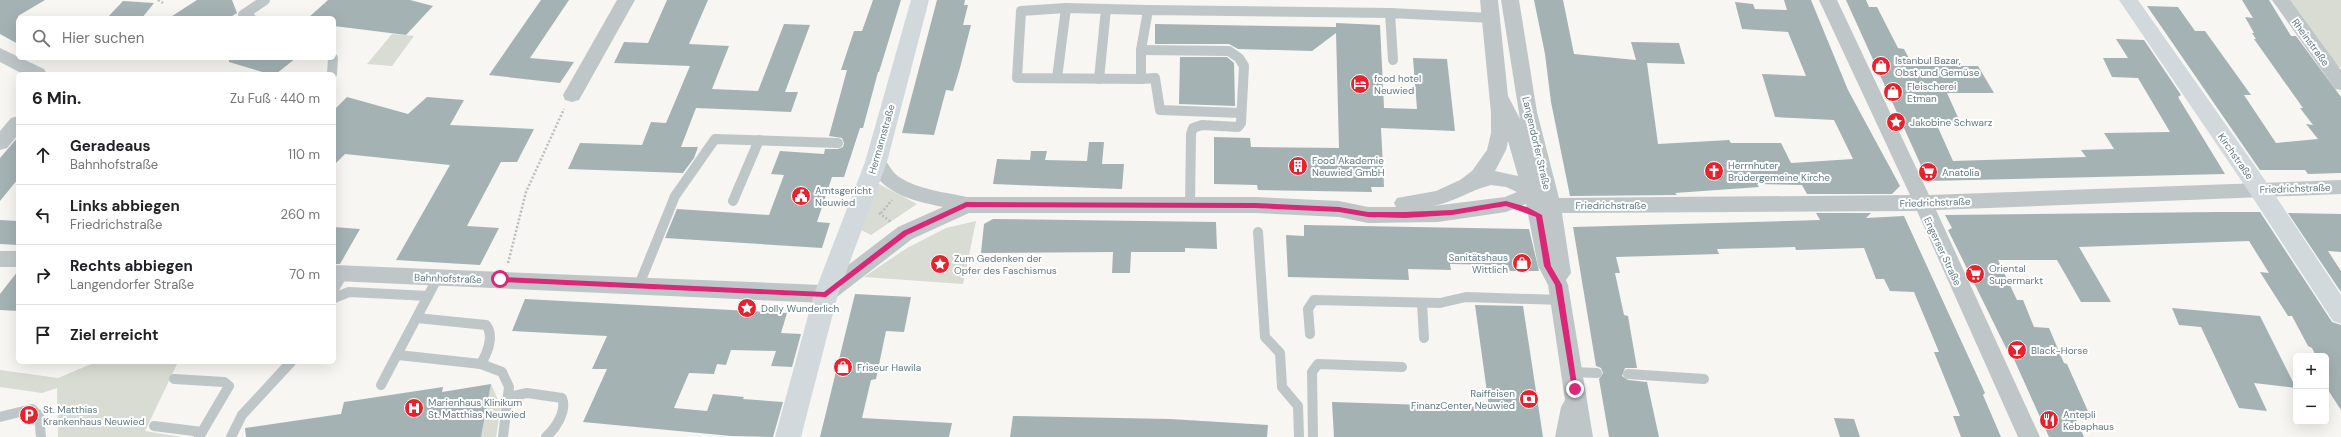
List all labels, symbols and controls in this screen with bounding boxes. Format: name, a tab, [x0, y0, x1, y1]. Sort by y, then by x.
search box	[16, 16, 336, 60]
street label: Rheinstraße	[2289, 16, 2332, 69]
icon: search	[30, 27, 52, 49]
text: Hier suchen	[62, 28, 144, 48]
place label: Istanbul Bazar, Obst und Gemüse	[1895, 54, 1980, 79]
shop icon: Istanbul Bazar, Obst und Gemüse	[1870, 55, 1892, 77]
place label: food hotel Neuwied	[1374, 72, 1421, 97]
hotel icon: food hotel Neuwied	[1349, 73, 1371, 95]
place label: Fleischerei Etman	[1907, 80, 1956, 105]
shop icon: Fleischerei Etman	[1882, 81, 1904, 103]
text: 6 Min.	[32, 87, 81, 109]
text: Zu Fuß · 440 m	[230, 90, 320, 107]
street label: Langendorfer Straße	[1519, 95, 1554, 191]
street label: Hermannstraße	[865, 102, 898, 176]
place icon: Jakobine Schwarz	[1885, 111, 1907, 133]
place label: Jakobine Schwarz	[1910, 116, 1993, 129]
street label: Kirchstraße	[2215, 131, 2256, 182]
text: Geradeaus	[70, 136, 151, 156]
icon: ahead	[32, 144, 54, 166]
text: 110 m	[288, 146, 320, 163]
place label: Food Akademie Neuwied GmbH	[1312, 154, 1385, 179]
building icon: Food Akademie Neuwied GmbH	[1287, 155, 1309, 177]
text: Bahnhofstraße	[70, 156, 158, 173]
place label: Herrnhuter Brüdergemeine Kirche	[1728, 159, 1830, 184]
church icon: Herrnhuter Brüdergemeine Kirche	[1703, 160, 1725, 182]
supermarket icon: Anatolia	[1917, 161, 1939, 183]
place label: Anatolia	[1942, 166, 1979, 179]
street label: Friedrichstraße	[2259, 181, 2331, 196]
place label: Amtsgericht Neuwied	[815, 184, 872, 209]
public building icon: Amtsgericht Neuwied	[790, 185, 812, 207]
street label: Friedrichstraße	[1899, 195, 1971, 210]
text: Links abbiegen	[70, 196, 180, 216]
street label: Friedrichstraße	[1576, 199, 1647, 212]
icon: left	[32, 204, 54, 226]
text: 260 m	[280, 206, 320, 223]
street label: Engerser Straße	[1921, 215, 1964, 288]
text: Friedrichstraße	[70, 216, 162, 233]
place label: Sanitätshaus Wittlich	[1449, 251, 1508, 276]
place label: Zum Gedenken der Opfer des Faschismus	[954, 252, 1057, 277]
shop icon: Sanitätshaus Wittlich	[1511, 252, 1533, 274]
place icon: Zum Gedenken der Opfer des Faschismus	[929, 253, 951, 275]
text: Rechts abbiegen	[70, 256, 193, 276]
place label: Oriental Supermarkt	[1989, 262, 2043, 287]
supermarket icon: Oriental Supermarkt	[1964, 263, 1986, 285]
icon: right	[32, 264, 54, 286]
text: 70 m	[289, 266, 320, 283]
route start	[491, 270, 509, 288]
street label: Bahnhofstraße	[414, 271, 482, 286]
text: Langendorfer Straße	[70, 276, 194, 293]
place icon: Dolly Wunderlich	[736, 297, 758, 319]
place label: Dolly Wunderlich	[761, 302, 839, 315]
icon: arrive	[32, 324, 54, 346]
text: Ziel erreicht	[70, 325, 159, 345]
bar icon: Black-Horse	[2006, 339, 2028, 361]
place label: Black-Horse	[2031, 344, 2088, 357]
map controls	[2293, 353, 2329, 425]
button: +	[2293, 353, 2329, 389]
shop icon: Friseur Hawila	[832, 356, 854, 378]
place label: Friseur Hawila	[857, 361, 921, 374]
route end	[1566, 380, 1584, 398]
place label: Raiffeisen FinanzCenter Neuwied	[1411, 387, 1515, 412]
bank icon: Raiffeisen FinanzCenter Neuwied	[1518, 388, 1540, 410]
button: −	[2293, 389, 2329, 425]
place label: Marienhaus Klinikum St. Matthias Neuwied	[428, 396, 525, 421]
hospital icon: Marienhaus Klinikum St. Matthias Neuwied	[403, 397, 425, 419]
place label: St. Matthias Krankenhaus Neuwied	[43, 403, 145, 428]
parking icon: St. Matthias Krankenhaus Neuwied	[18, 404, 40, 426]
place label: Antepli Kebaphaus	[2063, 408, 2114, 433]
restaurant icon: Antepli Kebaphaus	[2038, 409, 2060, 431]

